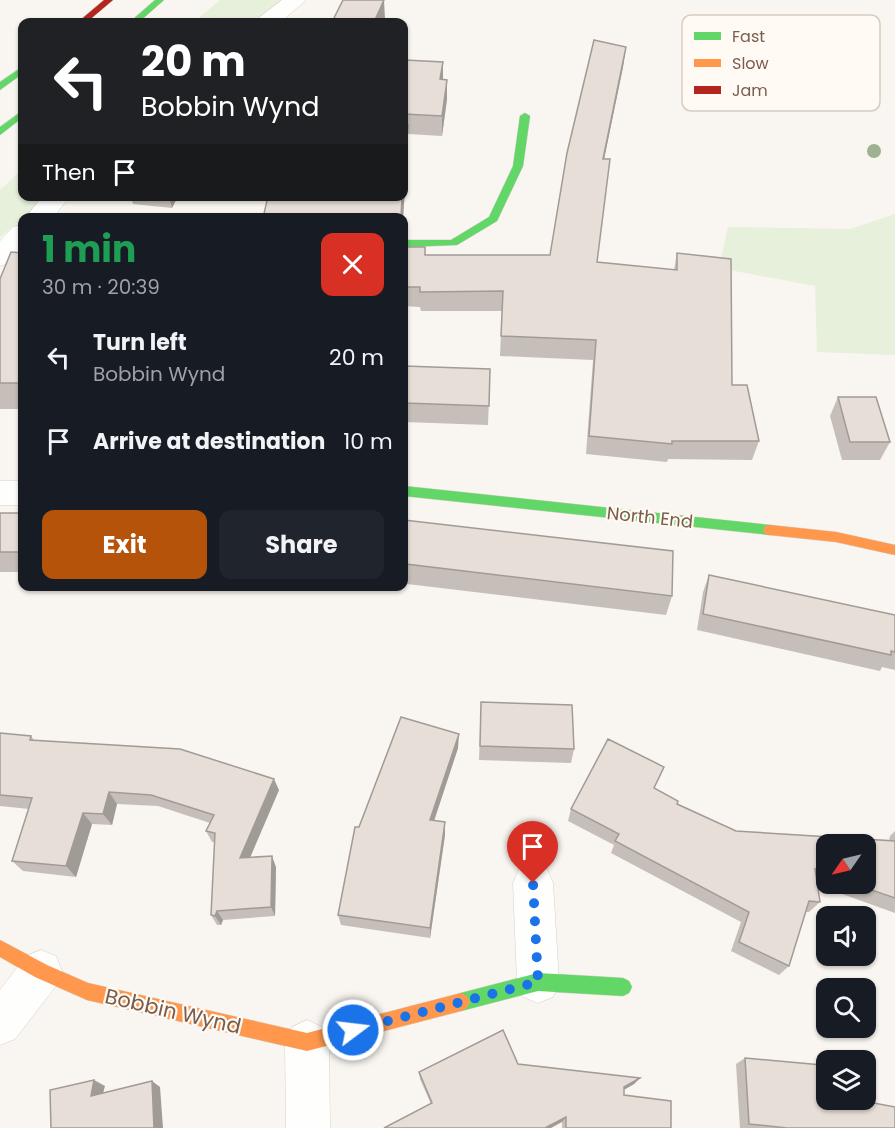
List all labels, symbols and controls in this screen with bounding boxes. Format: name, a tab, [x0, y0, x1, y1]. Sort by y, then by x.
legend	[682, 15, 880, 111]
text: Fast	[732, 25, 765, 48]
text: 20 m	[141, 32, 246, 91]
icon: left	[42, 42, 120, 120]
text: Slow	[732, 52, 769, 75]
text: Jam	[732, 79, 768, 102]
text: Bobbin Wynd	[141, 88, 320, 125]
icon: arrive	[108, 156, 141, 189]
text: Then	[42, 157, 96, 188]
text: 1 min	[42, 224, 136, 275]
button: close	[321, 233, 384, 296]
text: 30 m · 20:39	[42, 273, 160, 301]
text: Turn left	[93, 327, 187, 358]
icon: left	[42, 341, 75, 374]
text: 20 m	[329, 342, 384, 373]
text: Bobbin Wynd	[93, 360, 225, 388]
icon: arrive	[42, 425, 75, 458]
text: Arrive at destination	[93, 426, 325, 457]
text: 10 m	[343, 426, 393, 457]
street label: North End	[606, 500, 694, 534]
button: Exit	[42, 510, 207, 579]
button: Share	[219, 510, 384, 579]
pin	[507, 821, 558, 883]
icon: arrive	[516, 830, 549, 863]
north arrow	[816, 834, 876, 894]
map controls	[816, 834, 876, 1110]
button: sound	[816, 906, 876, 966]
button: search	[816, 978, 876, 1038]
street label: Bobbin Wynd	[102, 981, 244, 1041]
position arrow	[321, 998, 385, 1062]
button: layers	[816, 1050, 876, 1110]

